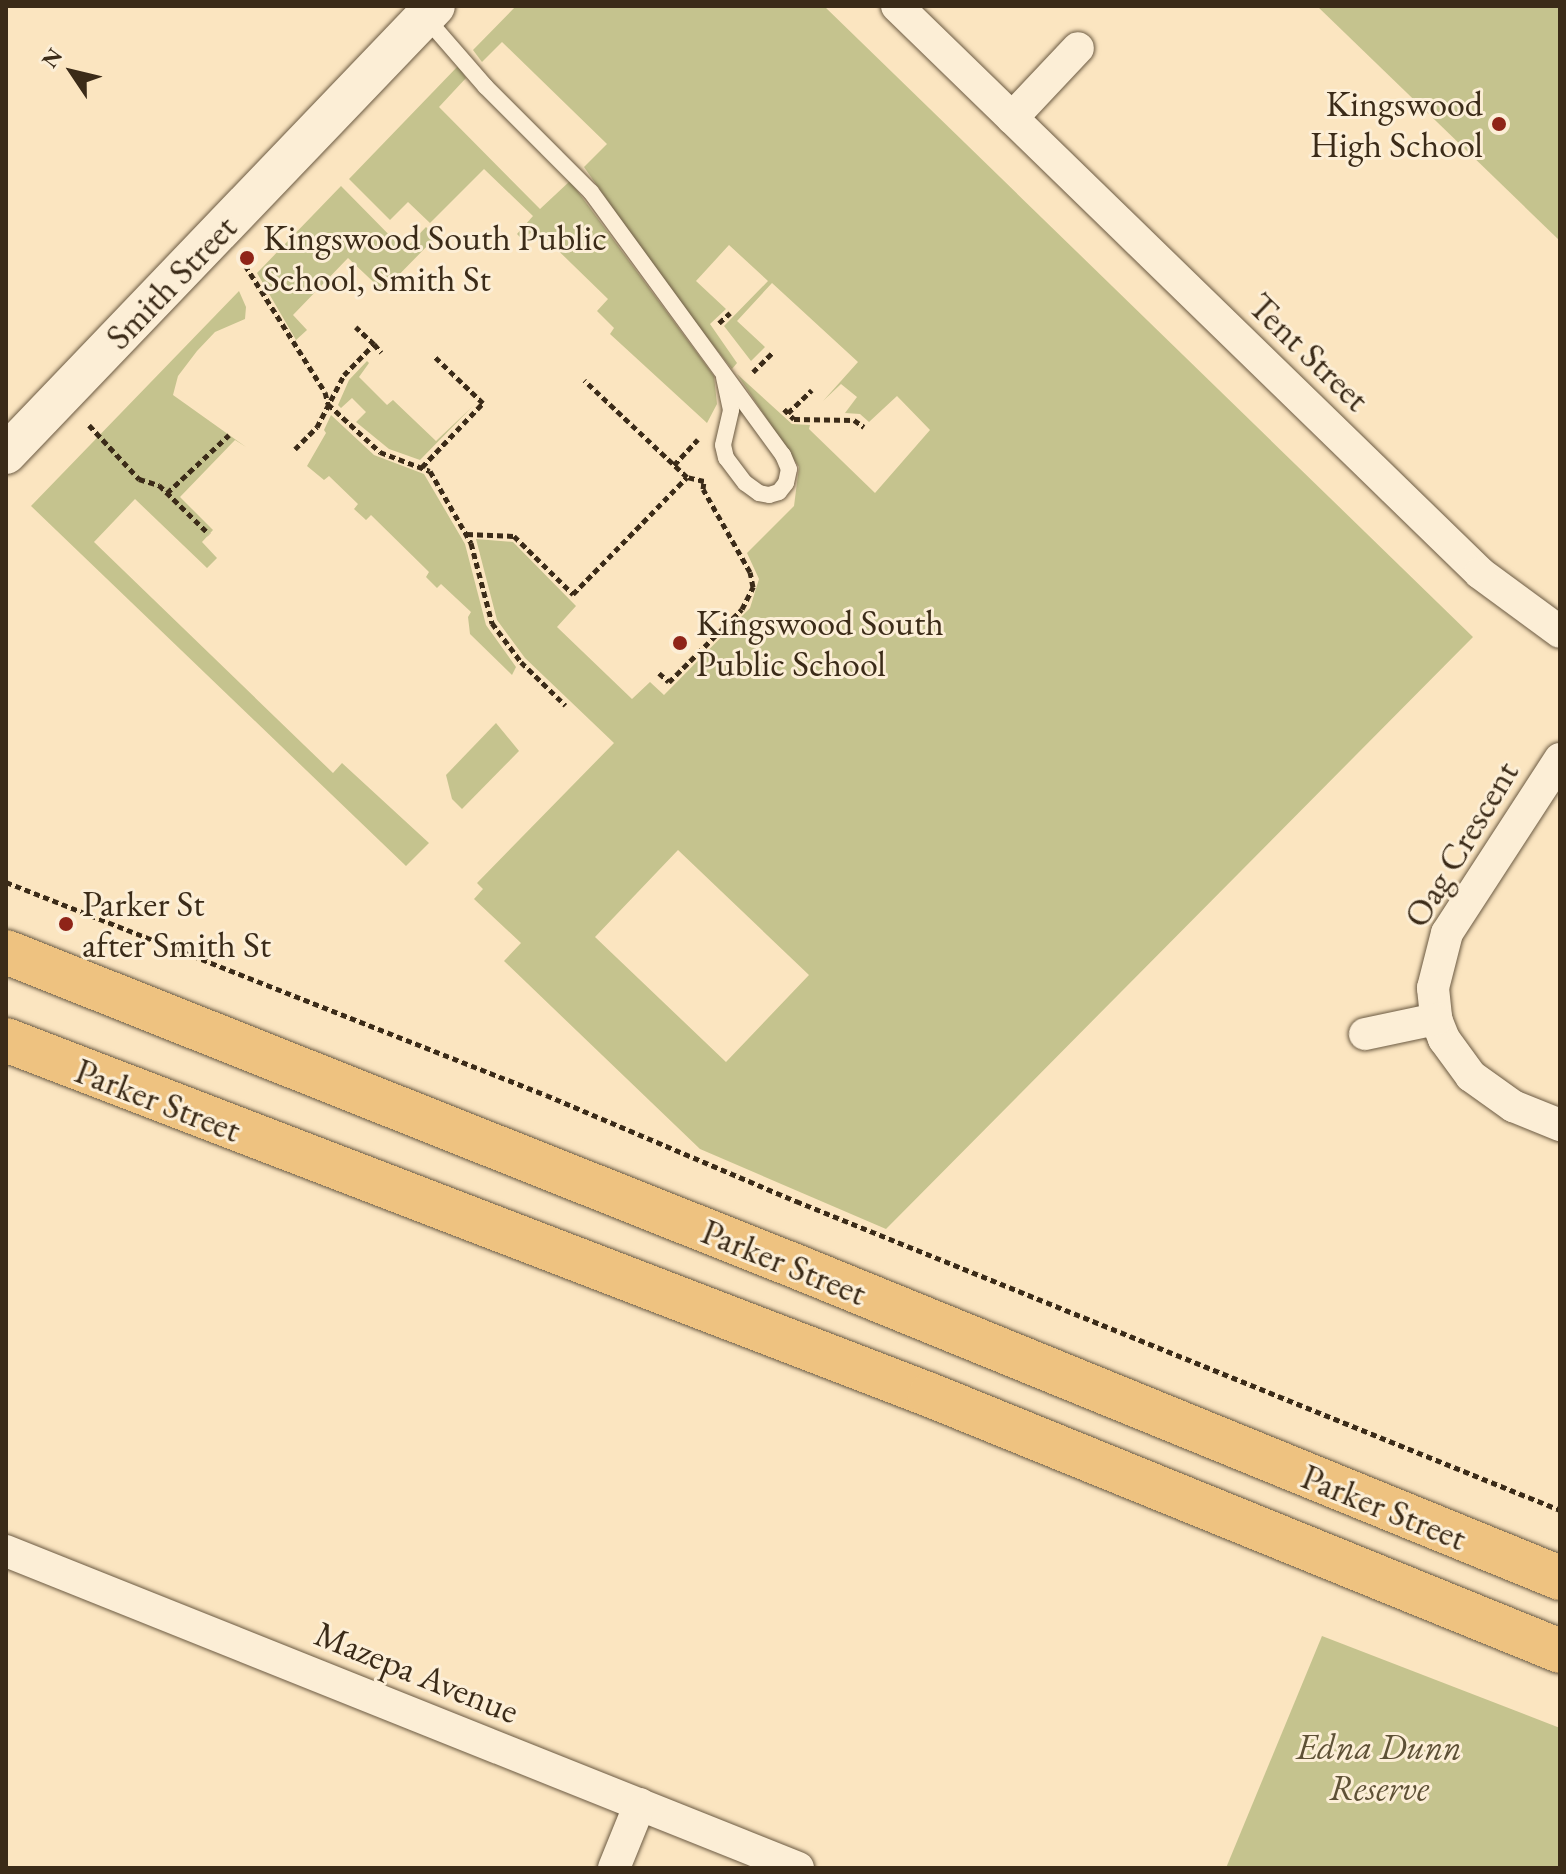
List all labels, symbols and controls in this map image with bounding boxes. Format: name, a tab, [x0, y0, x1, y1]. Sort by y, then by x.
north arrow	[32, 32, 112, 112]
text: N	[35, 42, 69, 74]
place label: Kingswood High School	[1310, 81, 1483, 166]
marker: Kingswood High School	[1490, 115, 1508, 133]
street label: Smith Street	[97, 206, 245, 358]
place label: Kingswood South Public School, Smith St	[263, 215, 607, 300]
marker: Kingswood South Public School, Smith St	[238, 249, 256, 267]
street label: Tent Street	[1240, 284, 1378, 420]
place label: Kingswood South Public School	[696, 600, 944, 685]
marker: Kingswood South Public School	[671, 634, 689, 652]
street label: Oag Crescent	[1395, 753, 1527, 935]
place label: Parker St after Smith St	[82, 881, 271, 966]
marker: Parker St after Smith St	[57, 915, 75, 933]
street label: Parker Street	[69, 1049, 247, 1151]
street label: Parker Street	[695, 1209, 873, 1315]
street label: Parker Street	[1295, 1454, 1473, 1560]
street label: Mazepa Avenue	[309, 1612, 525, 1732]
park label: Edna Dunn Reserve	[1296, 1724, 1462, 1809]

